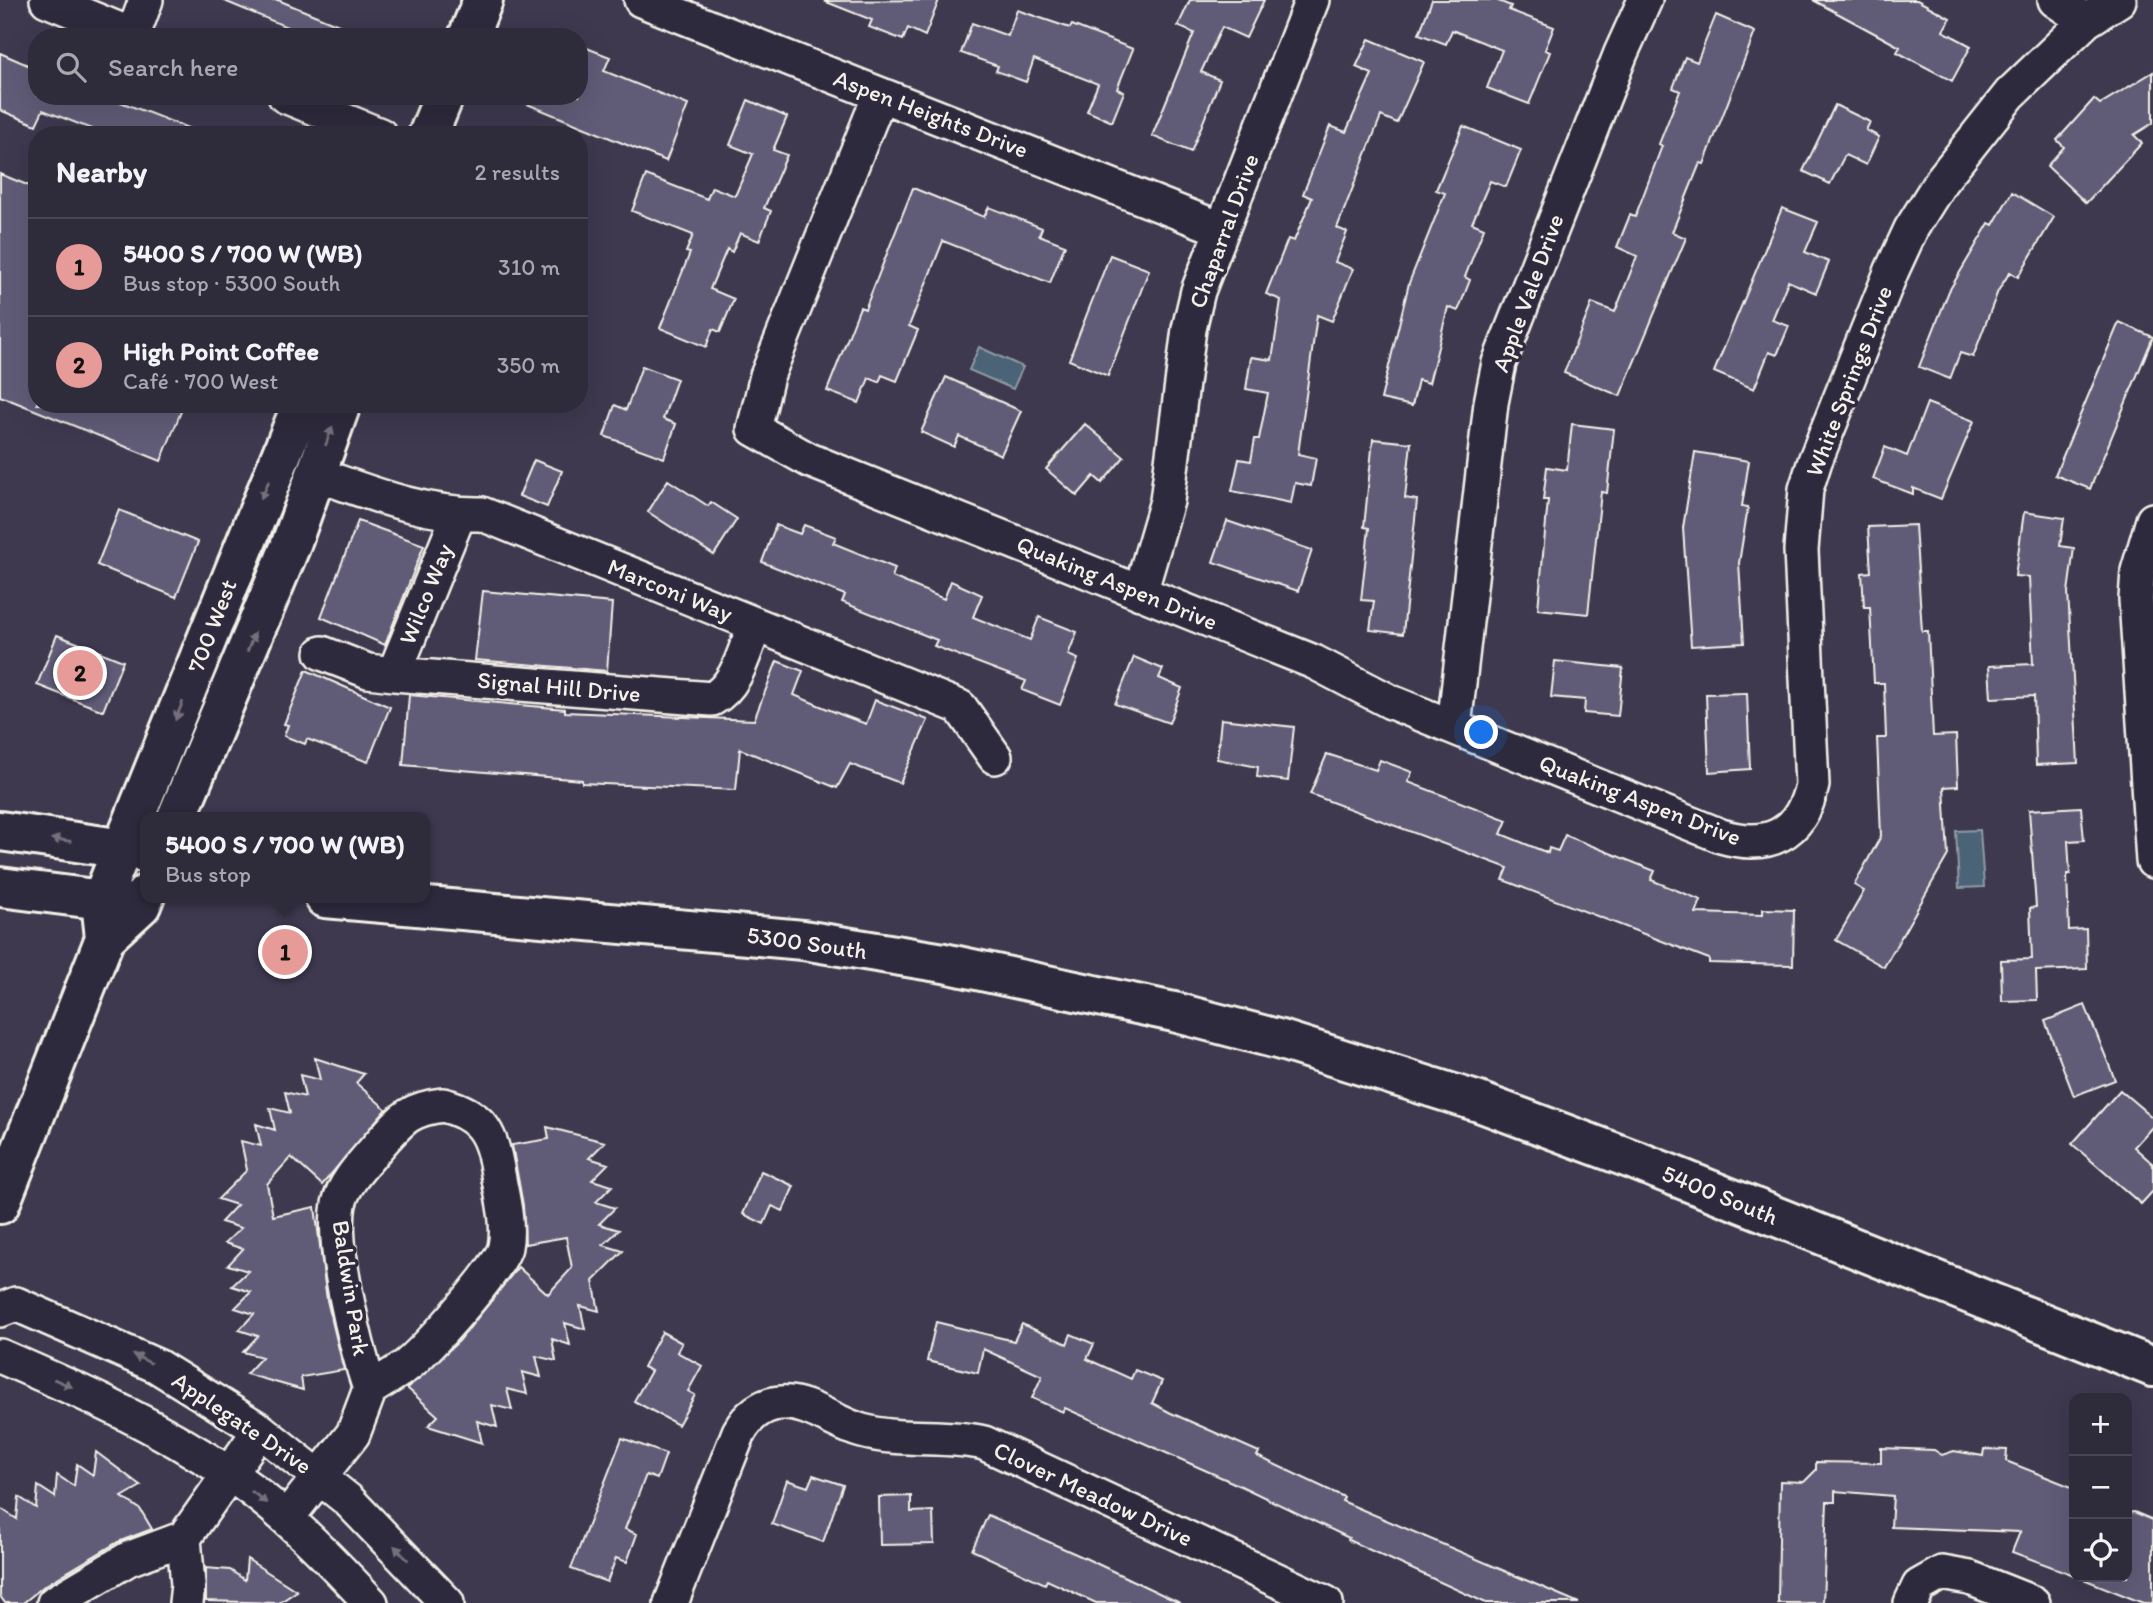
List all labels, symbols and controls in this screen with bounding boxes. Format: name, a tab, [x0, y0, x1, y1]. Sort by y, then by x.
search box	[28, 28, 588, 105]
icon: search	[52, 48, 90, 86]
text: Search here	[108, 51, 238, 83]
street label: Aspen Heights Drive	[830, 63, 1032, 164]
street label: Chaparral Drive	[1182, 150, 1265, 312]
text: Nearby	[56, 153, 147, 190]
text: 2 results	[474, 158, 560, 186]
street label: Apple Vale Drive	[1485, 210, 1570, 376]
text: 5400 S / 700 W (WB)	[123, 237, 363, 269]
text: 1	[74, 253, 84, 281]
text: 310 m	[498, 253, 560, 281]
text: Bus stop · 5300 South	[123, 269, 340, 297]
street label: White Springs Drive	[1799, 281, 1898, 480]
text: High Point Coffee	[123, 335, 319, 367]
text: 2	[73, 351, 85, 379]
text: 350 m	[497, 351, 560, 379]
text: Café · 700 West	[123, 367, 278, 395]
one-way arrow	[324, 426, 335, 447]
one-way arrow	[260, 479, 271, 500]
street label: Quaking Aspen Drive	[1013, 529, 1222, 636]
street label: Wilco Way	[392, 539, 459, 649]
street label: Marconi Way	[603, 551, 737, 628]
street label: 700 West	[180, 575, 243, 677]
one-way arrow	[246, 631, 257, 652]
pin: 2	[57, 647, 103, 699]
street label: Signal Hill Drive	[476, 665, 642, 708]
one-way arrow	[173, 701, 184, 722]
your location	[1464, 715, 1498, 749]
street label: Quaking Aspen Drive	[1535, 748, 1745, 851]
popup	[140, 812, 430, 903]
text: 5400 S / 700 W (WB)	[165, 828, 405, 860]
one-way arrow	[50, 834, 72, 845]
text: Bus stop	[165, 860, 251, 888]
street label: 5300 South	[745, 920, 869, 965]
pin: 1	[262, 926, 308, 978]
street label: 5400 South	[1658, 1158, 1782, 1231]
street label: Baldwin Park	[326, 1218, 377, 1358]
one-way arrow	[132, 1353, 152, 1365]
street label: Applegate Drive	[167, 1365, 318, 1480]
one-way arrow	[53, 1377, 73, 1389]
map controls	[2069, 1393, 2132, 1582]
button: +	[2069, 1393, 2132, 1456]
street label: Clover Meadow Drive	[989, 1435, 1197, 1552]
button: −	[2069, 1456, 2132, 1519]
one-way arrow	[250, 1489, 268, 1503]
button: locate	[2069, 1519, 2132, 1582]
one-way arrow	[393, 1545, 409, 1562]

